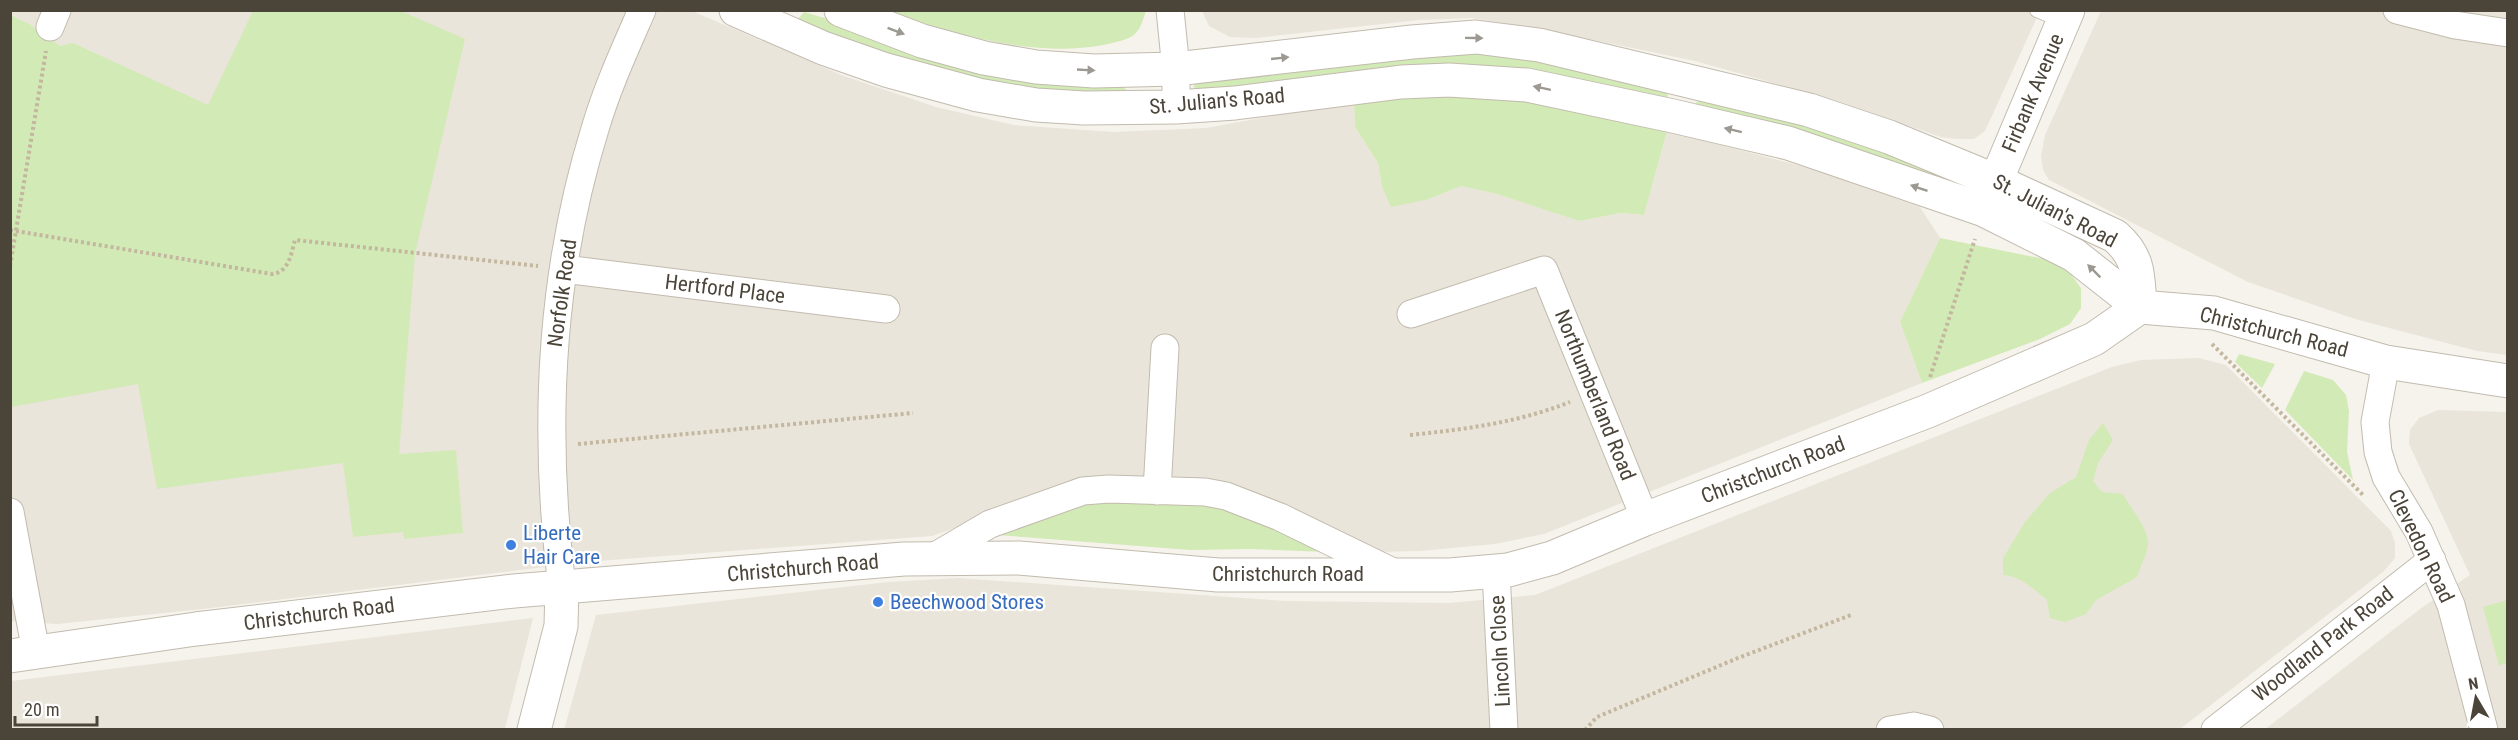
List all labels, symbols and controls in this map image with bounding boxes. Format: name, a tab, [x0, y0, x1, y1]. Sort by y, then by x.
one-way arrow	[887, 27, 905, 36]
street label: Firbank Avenue	[1997, 30, 2069, 156]
one-way arrow	[1465, 34, 1484, 43]
one-way arrow	[1271, 53, 1290, 63]
one-way arrow	[1077, 65, 1096, 74]
street label: St. Julian's Road	[1148, 83, 1286, 119]
one-way arrow	[1533, 83, 1552, 93]
one-way arrow	[1723, 125, 1742, 134]
street label: St. Julian's Road	[1989, 169, 2121, 253]
one-way arrow	[1910, 182, 1928, 192]
street label: Norfolk Road	[543, 238, 581, 348]
one-way arrow	[2087, 264, 2101, 278]
street label: Hertford Place	[664, 270, 787, 308]
street label: Christchurch Road	[2197, 302, 2351, 362]
street label: Northumberland Road	[1550, 306, 1640, 484]
street label: Christchurch Road	[1698, 432, 1848, 508]
street label: Clevedon Road	[2383, 485, 2459, 607]
place label: Liberte Hair Care	[523, 521, 600, 569]
marker: Liberte Hair Care	[504, 538, 518, 552]
street label: Christchurch Road	[726, 549, 880, 587]
street label: Christchurch Road	[1212, 562, 1364, 586]
street label: Woodland Park Road	[2248, 582, 2398, 706]
place label: Beechwood Stores	[890, 590, 1044, 614]
street label: Christchurch Road	[242, 593, 396, 635]
street label: Lincoln Close	[1485, 594, 1515, 707]
marker: Beechwood Stores	[871, 595, 885, 609]
north arrow	[2446, 668, 2506, 728]
text: N	[2467, 674, 2480, 694]
scale bar	[15, 689, 98, 727]
text: 20 m	[24, 699, 59, 720]

